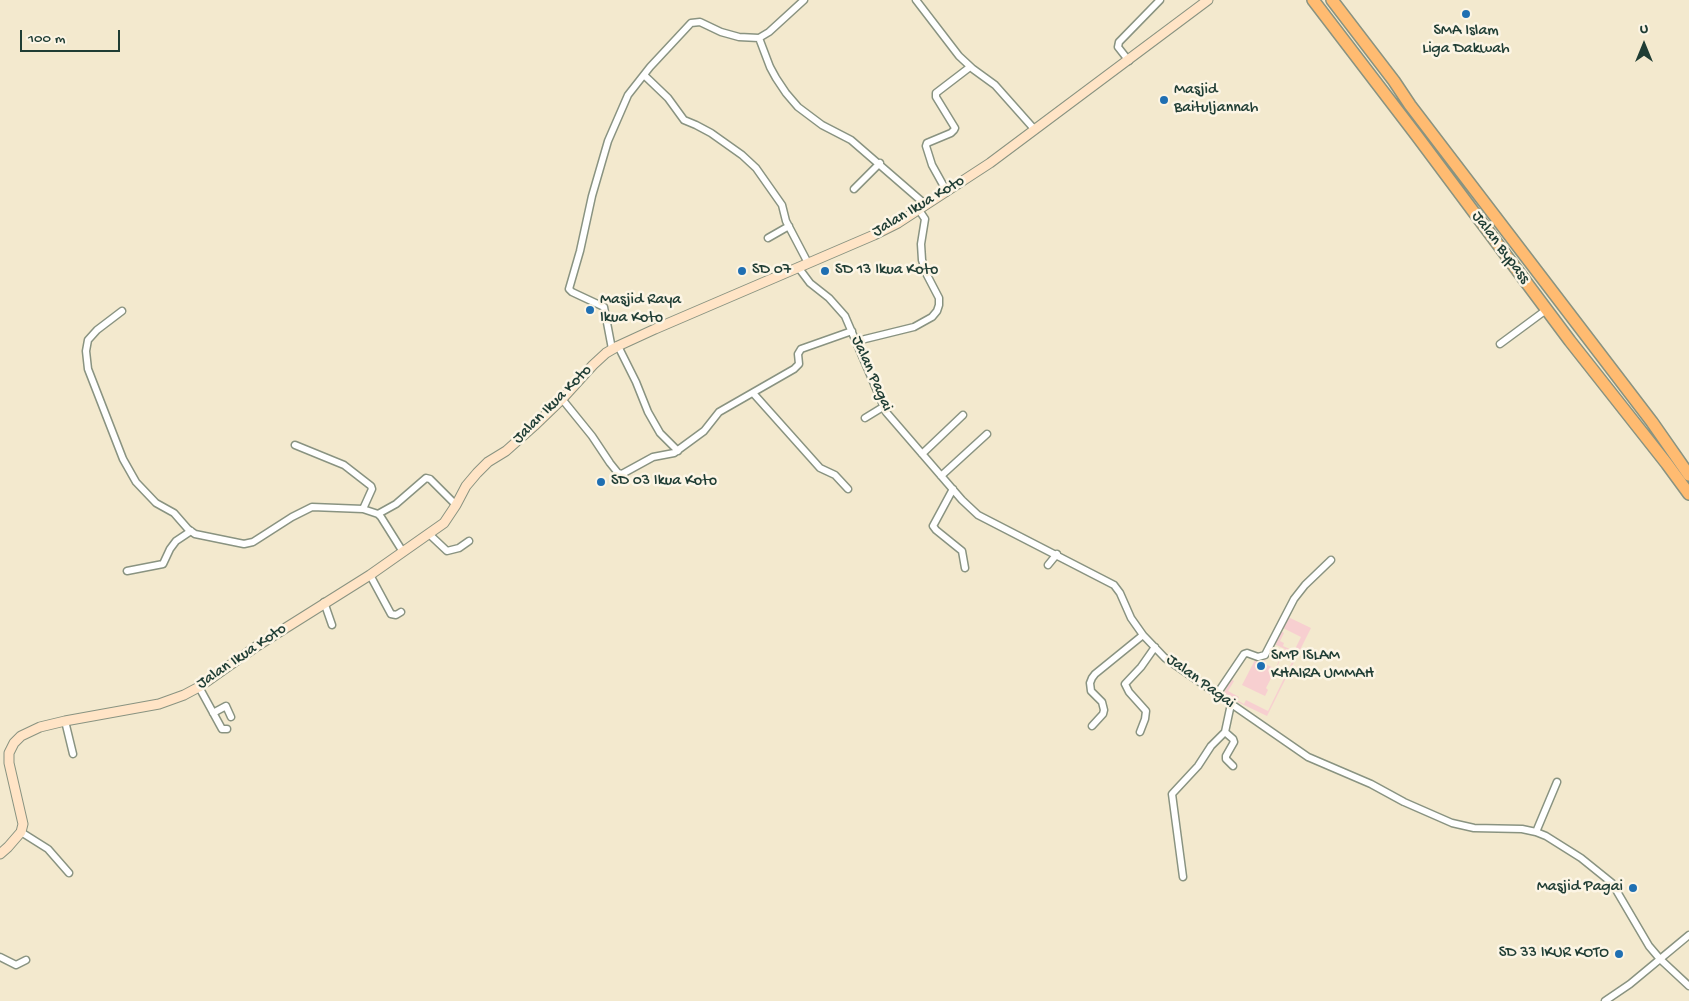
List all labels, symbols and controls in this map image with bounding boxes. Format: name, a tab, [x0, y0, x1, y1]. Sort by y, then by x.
marker: SMA Islam Liga Dakwah	[1460, 8, 1472, 20]
scale bar	[22, 20, 122, 52]
north arrow	[1619, 20, 1669, 70]
text: U	[1640, 21, 1648, 38]
place label: SMA Islam Liga Dakwah	[1422, 22, 1510, 60]
text: 100 m	[28, 30, 65, 48]
place label: Masjid Baituljannah	[1174, 81, 1258, 119]
marker: Masjid Baituljannah	[1158, 94, 1170, 106]
street label: Jalan Ikua Koto	[869, 172, 969, 242]
street label: Jalan Bypass	[1467, 208, 1533, 288]
place label: SD 07	[752, 261, 791, 281]
place label: SD 13 Ikua Koto	[835, 261, 938, 281]
marker: SD 07	[736, 265, 748, 277]
marker: SD 13 Ikua Koto	[819, 265, 831, 277]
place label: Masjid Raya Ikua Koto	[600, 291, 681, 329]
marker: Masjid Raya Ikua Koto	[584, 304, 596, 316]
street label: Jalan Pagai	[846, 333, 896, 415]
street label: Jalan Ikua Koto	[509, 361, 597, 449]
place label: SD 03 Ikua Koto	[611, 472, 717, 492]
marker: SD 03 Ikua Koto	[595, 476, 607, 488]
street label: Jalan Ikua Koto	[193, 620, 291, 694]
place label: SMP ISLAM KHAIRA UMMAH	[1271, 647, 1374, 685]
street label: Jalan Pagai	[1162, 651, 1238, 713]
marker: SMP ISLAM KHAIRA UMMAH	[1255, 660, 1267, 672]
place label: Masjid Pagai	[1537, 878, 1623, 898]
marker: Masjid Pagai	[1627, 882, 1639, 894]
place label: SD 33 IKUR KOTO	[1499, 944, 1609, 964]
marker: SD 33 IKUR KOTO	[1613, 948, 1625, 960]

